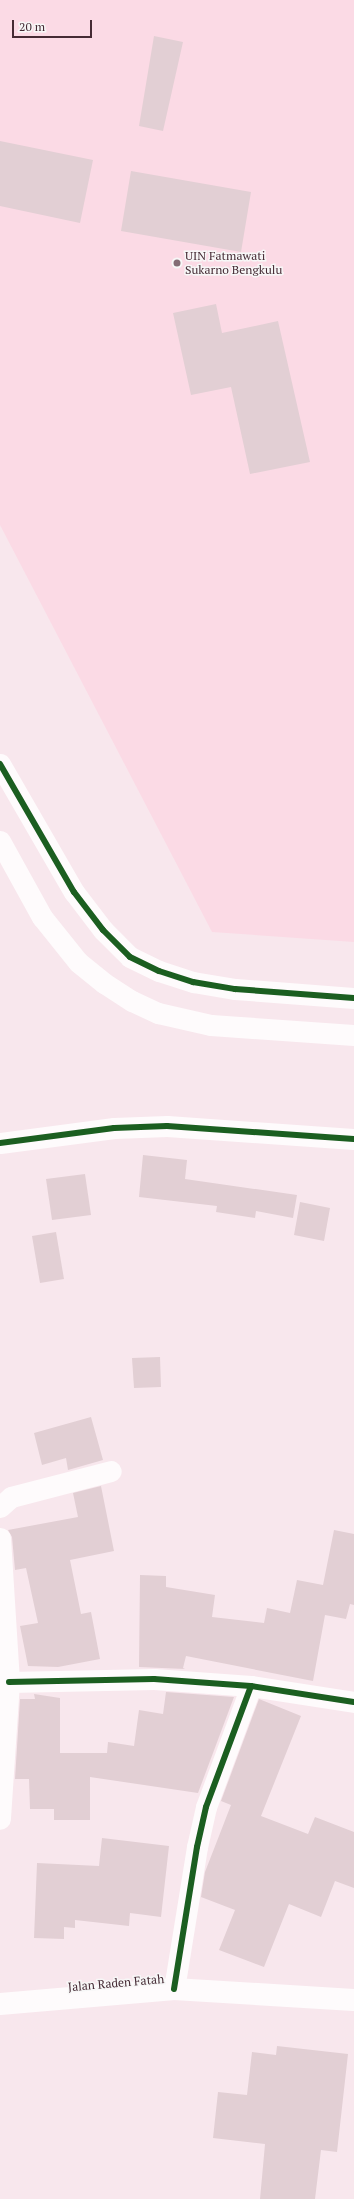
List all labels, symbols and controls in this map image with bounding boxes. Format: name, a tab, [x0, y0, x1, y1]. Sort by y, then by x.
scale bar	[14, 12, 94, 38]
text: 20 m	[19, 19, 45, 34]
place label: UIN Fatmawati Sukarno Bengkulu	[185, 249, 282, 277]
marker: UIN Fatmawati Sukarno Bengkulu	[172, 258, 182, 268]
street label: Jalan Raden Fatah	[67, 1972, 165, 1994]

